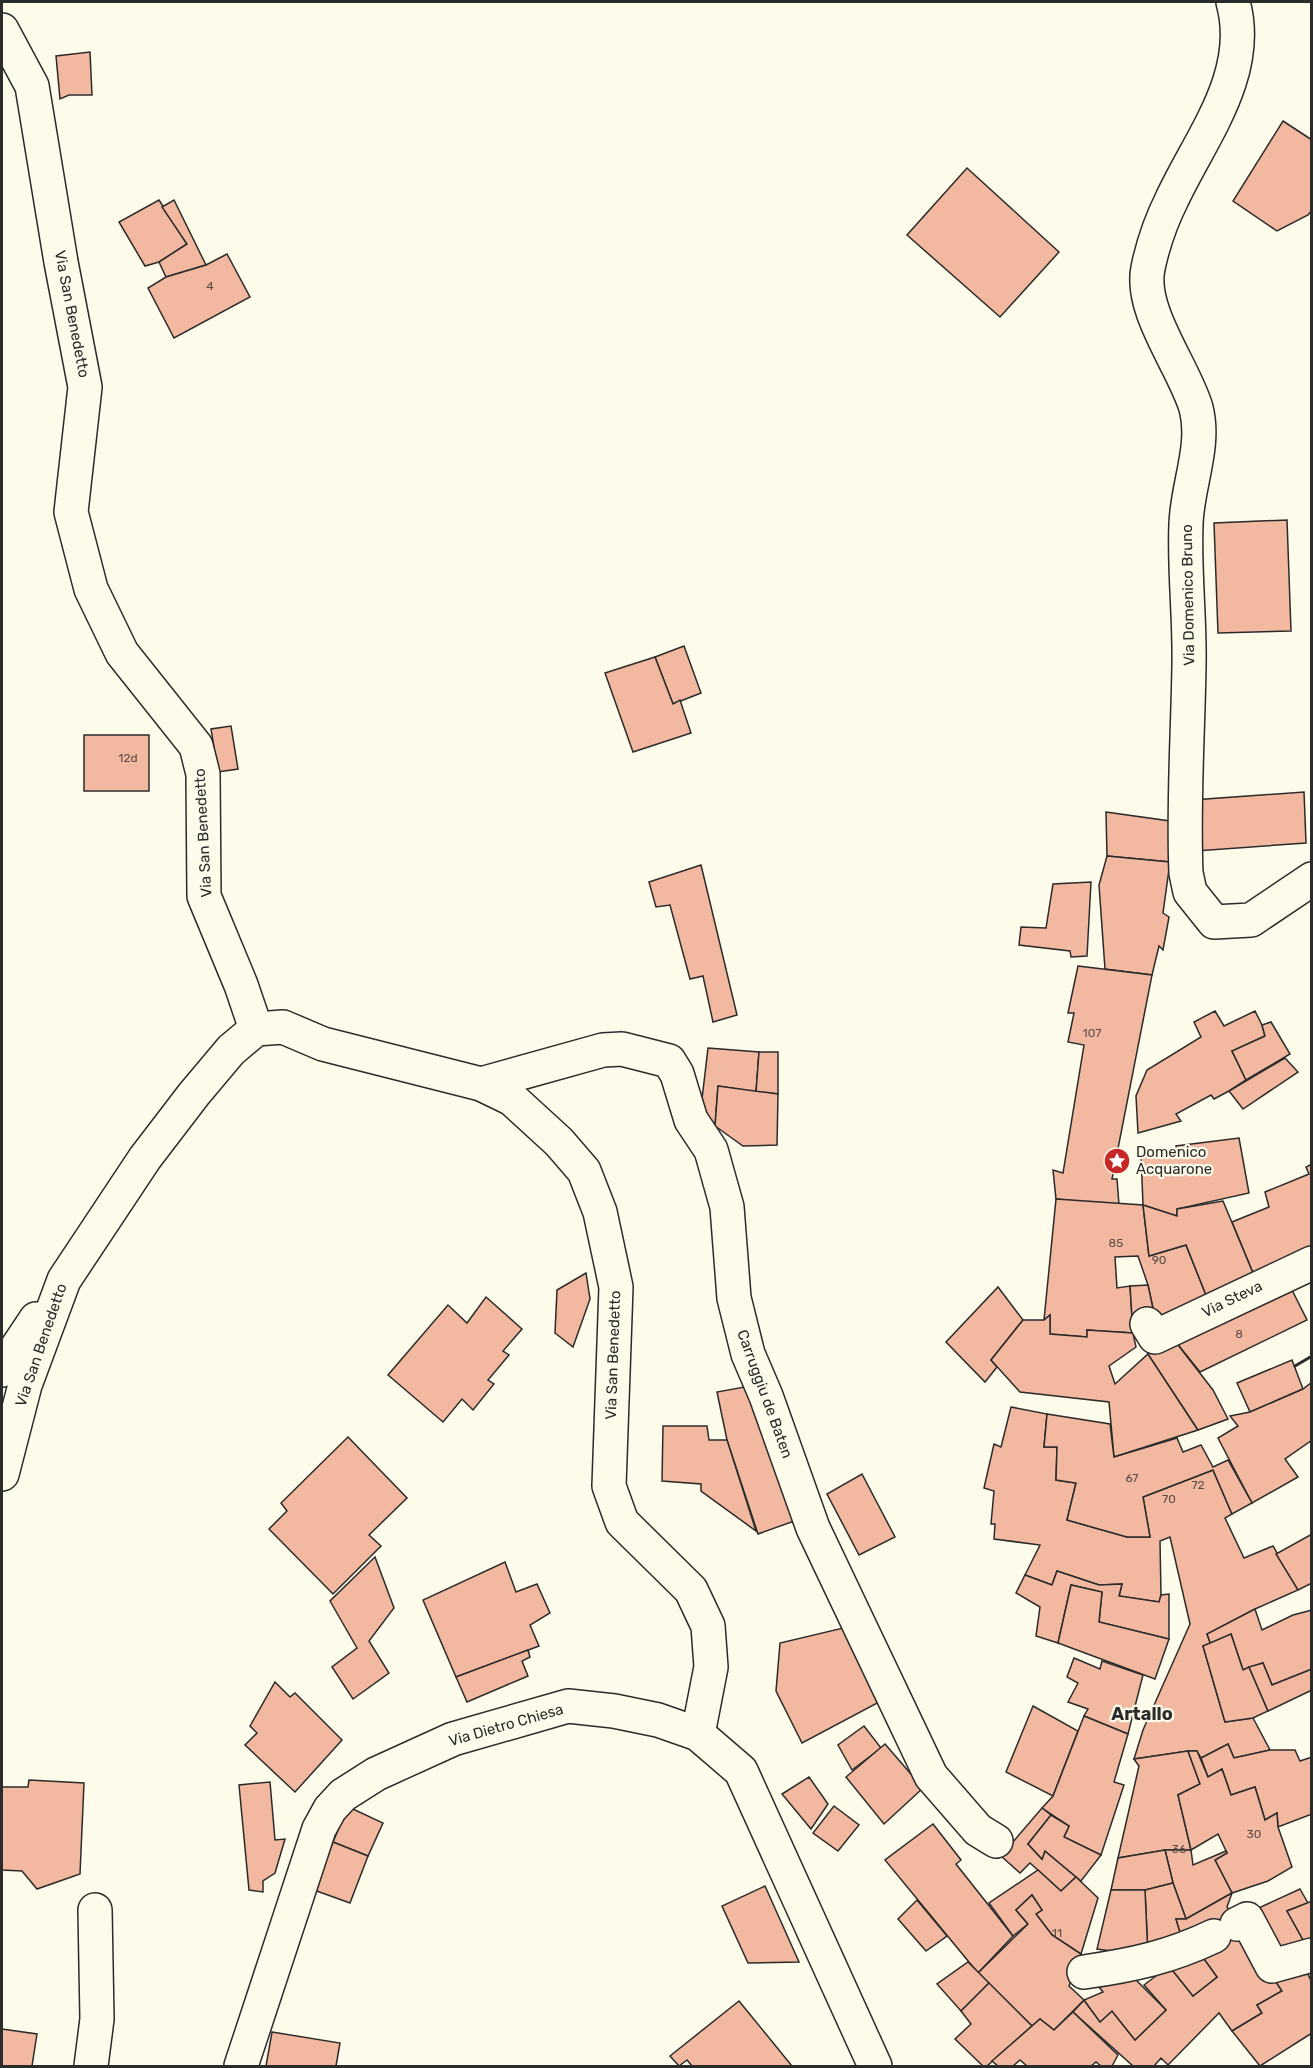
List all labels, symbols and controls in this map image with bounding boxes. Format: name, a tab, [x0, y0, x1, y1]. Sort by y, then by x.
street label: Via San Benedetto	[51, 249, 93, 379]
house number: 4	[206, 279, 214, 293]
street label: Via Domenico Bruno	[1178, 524, 1198, 666]
house number: 12d	[118, 751, 138, 765]
street label: Via San Benedetto	[191, 768, 215, 898]
house number: 107	[1083, 1026, 1101, 1040]
place label: Domenico Acquarone	[1136, 1143, 1212, 1178]
place icon: Domenico Acquarone	[1102, 1146, 1132, 1176]
house number: 85	[1109, 1236, 1123, 1250]
house number: 90	[1152, 1253, 1166, 1267]
street label: Via Steva	[1199, 1277, 1265, 1321]
street label: Via San Benedetto	[11, 1281, 71, 1409]
street label: Via San Benedetto	[602, 1290, 624, 1420]
street label: Carruggiu de Baten	[733, 1327, 797, 1461]
house number: 8	[1235, 1327, 1243, 1341]
house number: 67	[1125, 1471, 1139, 1485]
house number: 72	[1191, 1478, 1205, 1492]
house number: 70	[1162, 1492, 1176, 1506]
street label: Via Dietro Chiesa	[447, 1700, 565, 1750]
district label: Artallo	[1111, 1703, 1173, 1725]
house number: 30	[1247, 1827, 1261, 1841]
house number: 36	[1172, 1842, 1186, 1856]
house number: 11	[1052, 1926, 1062, 1940]

